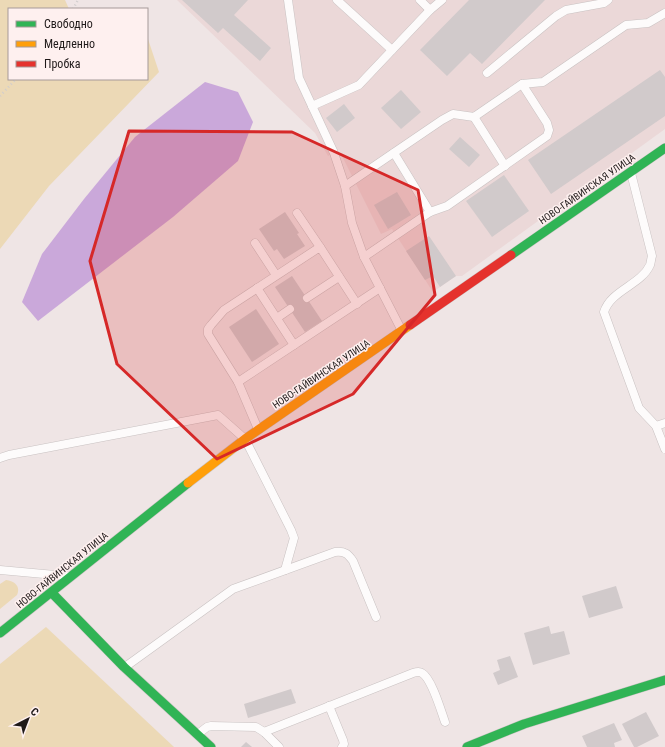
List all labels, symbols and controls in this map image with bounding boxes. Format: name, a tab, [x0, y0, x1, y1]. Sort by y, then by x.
legend	[8, 8, 148, 80]
text: Свободно	[44, 17, 93, 31]
text: Медленно	[44, 37, 95, 51]
text: Пробка	[44, 57, 81, 71]
street label: НОВО-ГАЙВИНСКАЯ УЛИЦА	[536, 151, 637, 226]
street label: НОВО-ГАЙВИНСКАЯ УЛИЦА	[270, 336, 372, 411]
street label: НОВО-ГАЙВИНСКАЯ УЛИЦА	[13, 529, 110, 610]
north arrow	[8, 699, 48, 739]
text: С	[28, 705, 41, 719]

